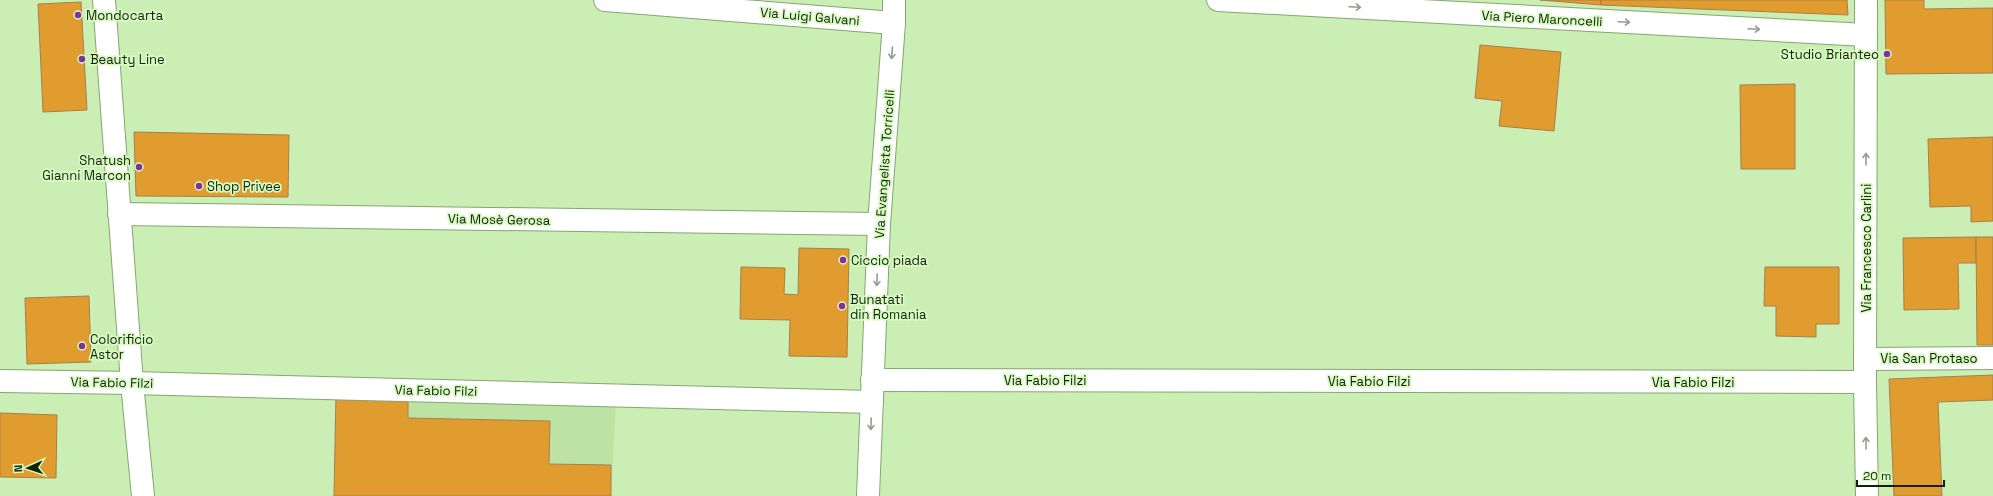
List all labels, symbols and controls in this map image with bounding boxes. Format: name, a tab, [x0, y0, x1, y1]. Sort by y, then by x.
street label: Via Luigi Galvani	[760, 4, 860, 29]
one-way arrow	[1348, 4, 1361, 11]
place label: Mondocarta	[86, 7, 164, 24]
street label: Via Piero Maroncelli	[1481, 7, 1603, 30]
marker: Mondocarta	[73, 10, 83, 20]
one-way arrow	[1617, 19, 1630, 26]
one-way arrow	[1747, 26, 1760, 33]
one-way arrow	[888, 46, 895, 59]
place label: Studio Brianteo	[1781, 46, 1879, 63]
marker: Studio Brianteo	[1882, 49, 1892, 59]
place label: Beauty Line	[90, 51, 165, 68]
marker: Beauty Line	[77, 54, 87, 64]
street label: Via Evangelista Torricelli	[871, 89, 898, 239]
place label: Shatush Gianni Marcon	[42, 152, 131, 184]
one-way arrow	[1862, 153, 1870, 166]
marker: Shatush Gianni Marcon	[134, 162, 144, 172]
place label: Shop Privee	[207, 178, 281, 195]
marker: Shop Privee	[194, 181, 204, 191]
street label: Via Francesco Carlini	[1858, 184, 1875, 312]
street label: Via Mosè Gerosa	[448, 210, 551, 229]
place label: Ciccio piada	[851, 252, 928, 269]
marker: Ciccio piada	[838, 255, 848, 265]
one-way arrow	[873, 273, 880, 286]
place label: Bunatati din Romania	[850, 291, 927, 323]
marker: Bunatati din Romania	[837, 301, 847, 311]
place label: Colorificio Astor	[90, 331, 153, 363]
marker: Colorificio Astor	[77, 341, 87, 351]
street label: Via San Protaso	[1880, 350, 1978, 367]
street label: Via Fabio Filzi	[1004, 372, 1086, 389]
street label: Via Fabio Filzi	[70, 373, 154, 392]
street label: Via Fabio Filzi	[1328, 373, 1410, 390]
street label: Via Fabio Filzi	[1652, 374, 1734, 391]
street label: Via Fabio Filzi	[394, 381, 478, 400]
one-way arrow	[867, 417, 874, 430]
one-way arrow	[1862, 437, 1870, 450]
north arrow	[8, 448, 48, 488]
scale bar	[1857, 462, 1944, 488]
text: N	[11, 464, 25, 473]
text: 20 m	[1863, 468, 1891, 484]

